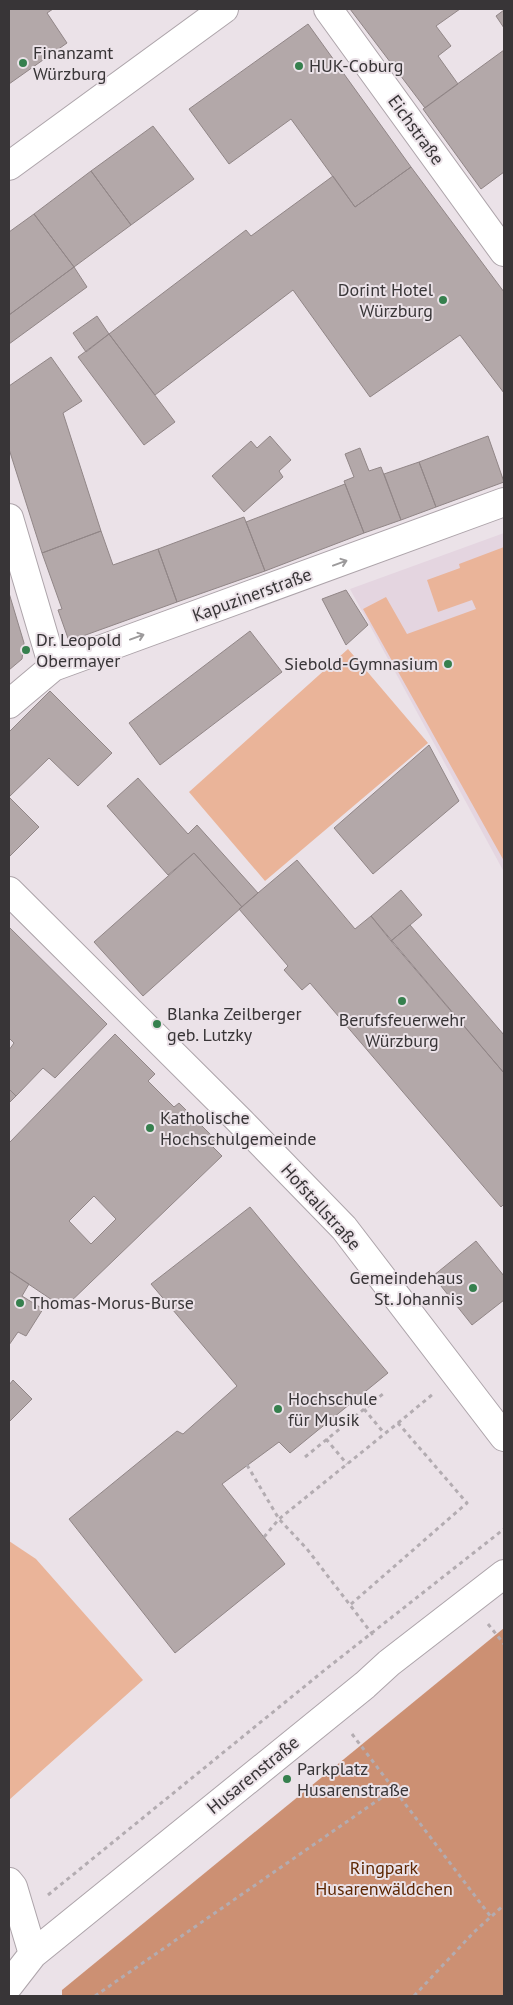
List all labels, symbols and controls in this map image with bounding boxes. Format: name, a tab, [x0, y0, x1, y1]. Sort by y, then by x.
place label: Finanzamt Würzburg	[33, 41, 113, 85]
place label: HUK-Coburg	[309, 54, 403, 77]
marker: Finanzamt Würzburg	[17, 57, 29, 69]
marker: HUK-Coburg	[293, 60, 305, 72]
street label: Eichstraße	[383, 90, 450, 169]
place label: Dorint Hotel Würzburg	[338, 278, 434, 322]
marker: Dorint Hotel Würzburg	[437, 294, 449, 306]
one-way arrow	[332, 558, 347, 567]
street label: Kapuzinerstraße	[189, 562, 315, 627]
place label: Dr. Leopold Obermayer	[36, 628, 121, 672]
one-way arrow	[129, 632, 145, 641]
marker: Dr. Leopold Obermayer	[20, 644, 32, 656]
place label: Siebold-Gymnasium	[284, 652, 438, 675]
marker: Siebold-Gymnasium	[442, 658, 454, 670]
marker: Berufsfeuerwehr Würzburg	[396, 995, 408, 1007]
place label: Blanka Zeilberger geb. Lutzky	[167, 1002, 302, 1046]
place label: Berufsfeuerwehr Würzburg	[339, 1008, 465, 1052]
marker: Blanka Zeilberger geb. Lutzky	[151, 1018, 163, 1030]
place label: Katholische Hochschulgemeinde	[160, 1106, 316, 1150]
marker: Katholische Hochschulgemeinde	[144, 1122, 156, 1134]
street label: Hofstallstraße	[276, 1158, 366, 1255]
place label: Gemeindehaus St. Johannis	[350, 1266, 463, 1310]
marker: Gemeindehaus St. Johannis	[467, 1282, 479, 1294]
place label: Thomas-Morus-Burse	[30, 1291, 194, 1314]
marker: Thomas-Morus-Burse	[14, 1297, 26, 1309]
place label: Hochschule für Musik	[288, 1387, 377, 1431]
marker: Hochschule für Musik	[272, 1403, 284, 1415]
street label: Husarenstraße	[202, 1730, 303, 1819]
place label: Parkplatz Husarenstraße	[297, 1757, 409, 1801]
marker: Parkplatz Husarenstraße	[281, 1773, 293, 1785]
park label: Ringpark Husarenwäldchen	[315, 1856, 453, 1900]

